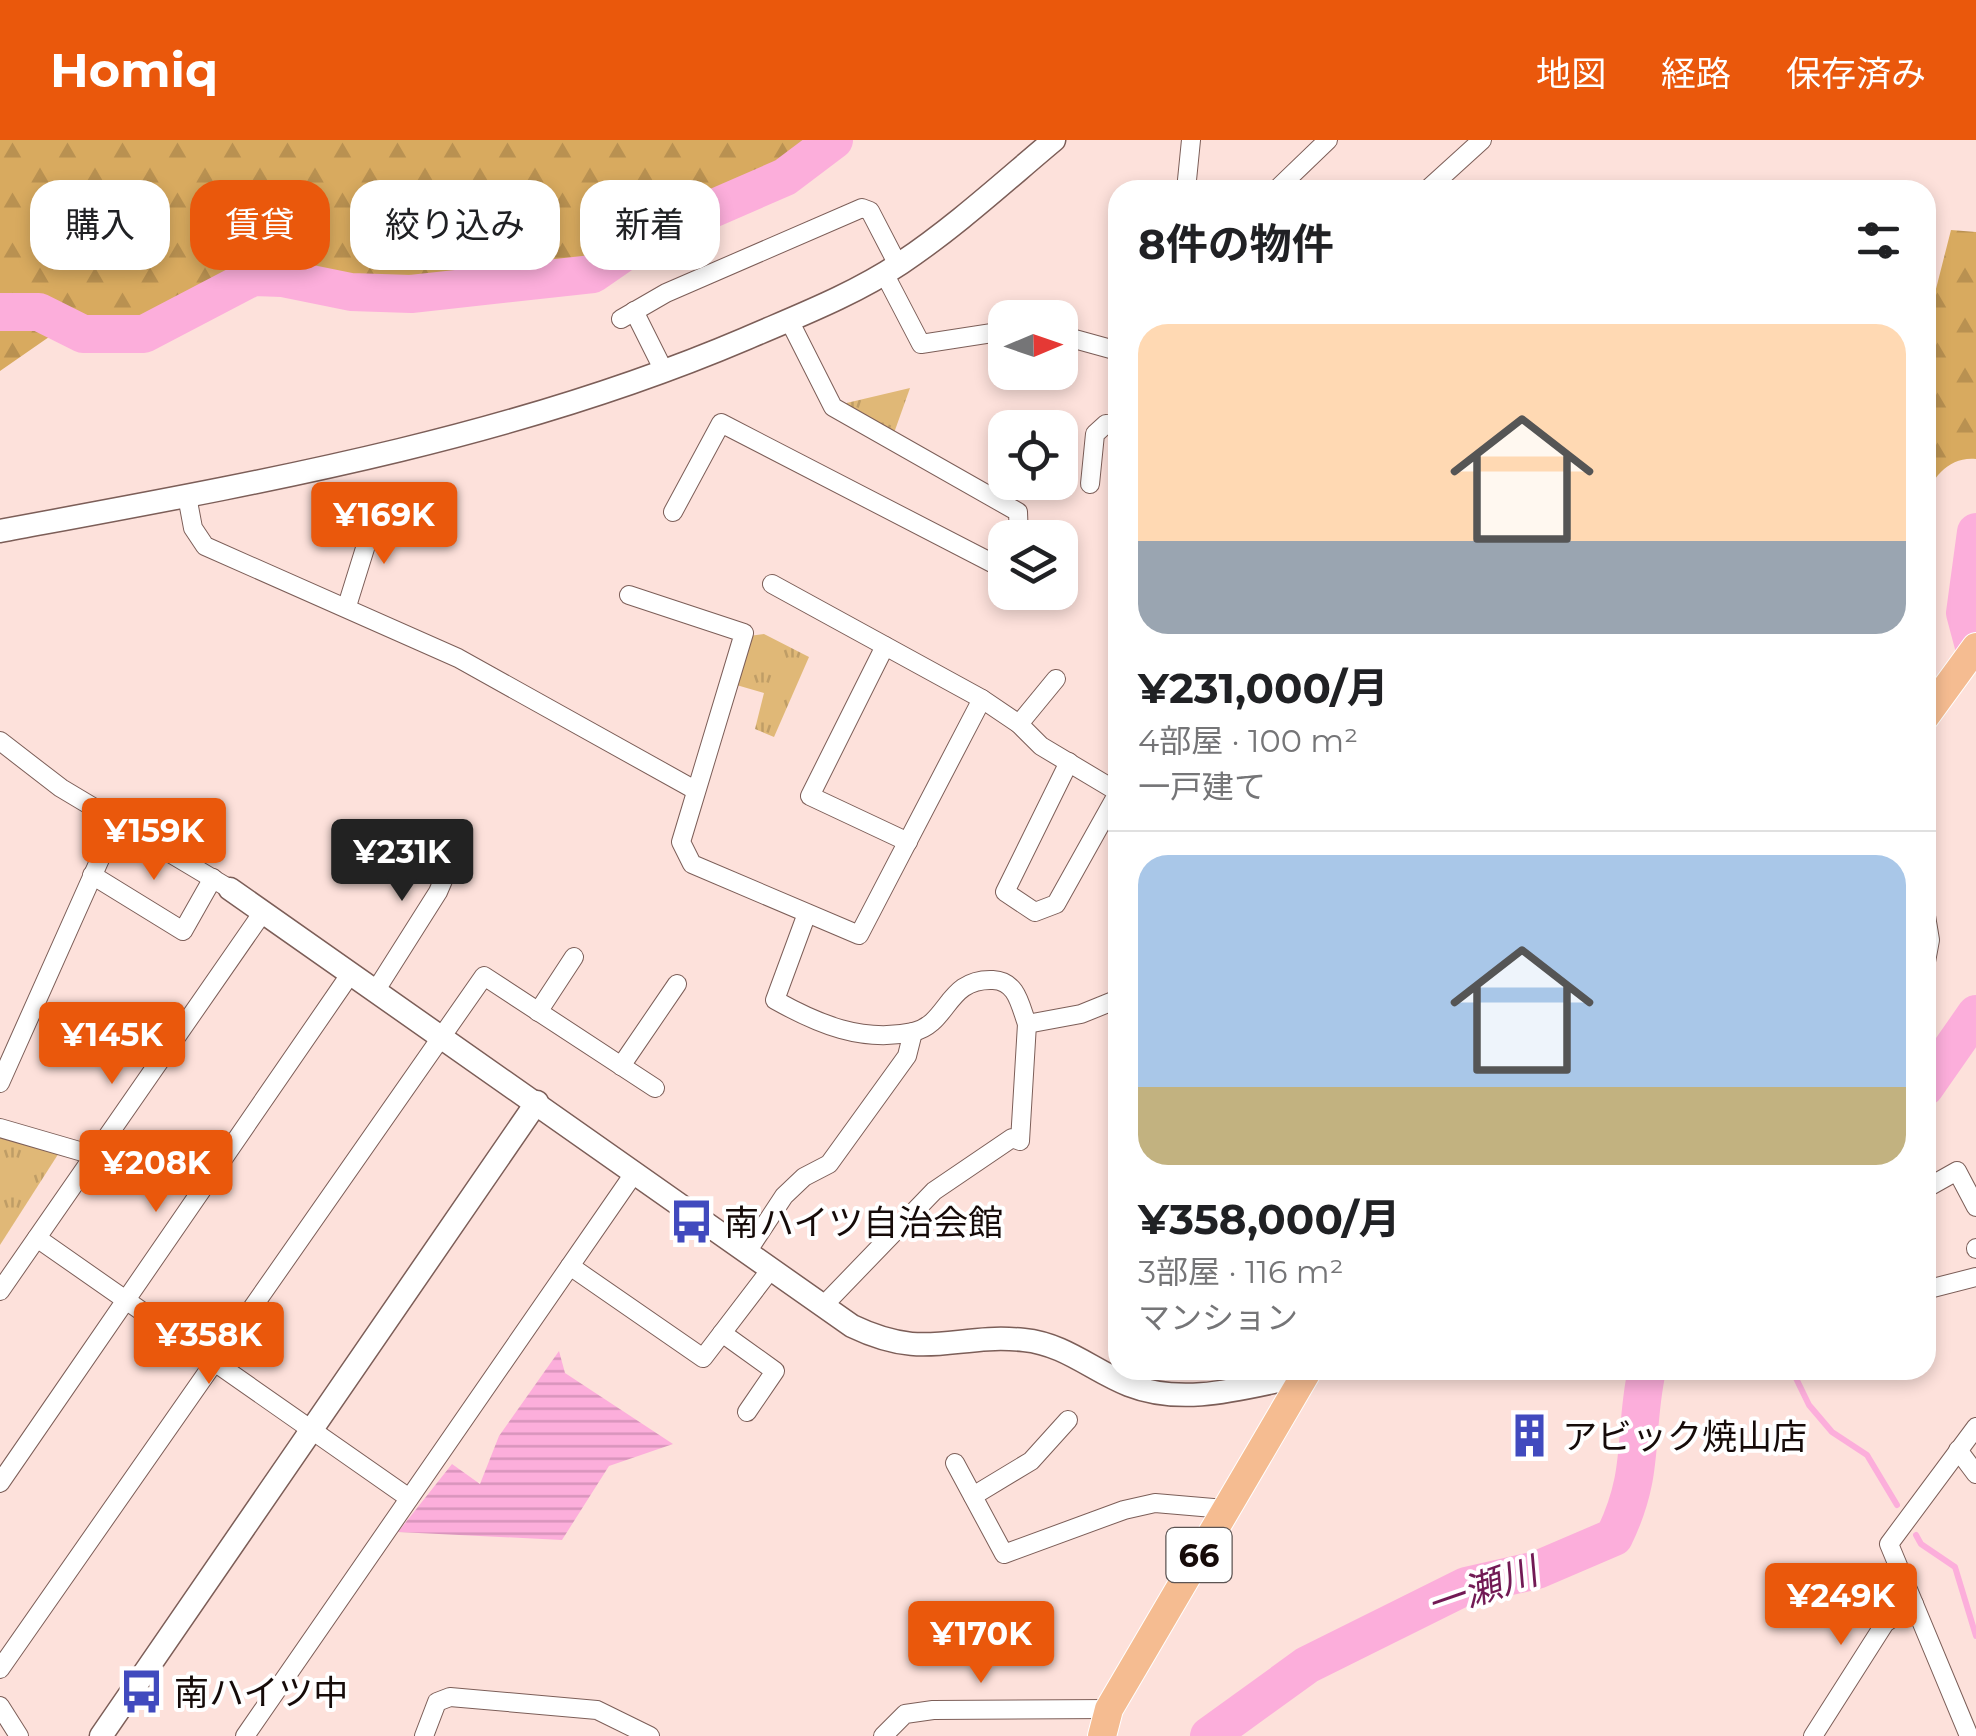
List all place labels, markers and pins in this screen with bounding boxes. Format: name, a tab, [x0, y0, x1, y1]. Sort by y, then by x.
pin: ¥169K	[314, 482, 454, 567]
pin: ¥159K	[84, 798, 224, 883]
pin: ¥231K	[332, 819, 472, 904]
pin: ¥145K	[42, 1002, 182, 1087]
pin: ¥208K	[86, 1130, 226, 1215]
bus stop icon: 南ハイツ自治会館	[667, 1198, 715, 1246]
place label: 南ハイツ自治会館	[724, 1201, 1003, 1244]
pin: ¥358K	[139, 1302, 279, 1387]
building icon: アビック焼山店	[1505, 1412, 1553, 1460]
place label: アビック焼山店	[1562, 1415, 1807, 1458]
pin: ¥249K	[1771, 1563, 1911, 1648]
pin: ¥170K	[911, 1601, 1051, 1686]
bus stop icon: 南ハイツ中	[117, 1668, 165, 1716]
place label: 南ハイツ中	[174, 1671, 348, 1714]

